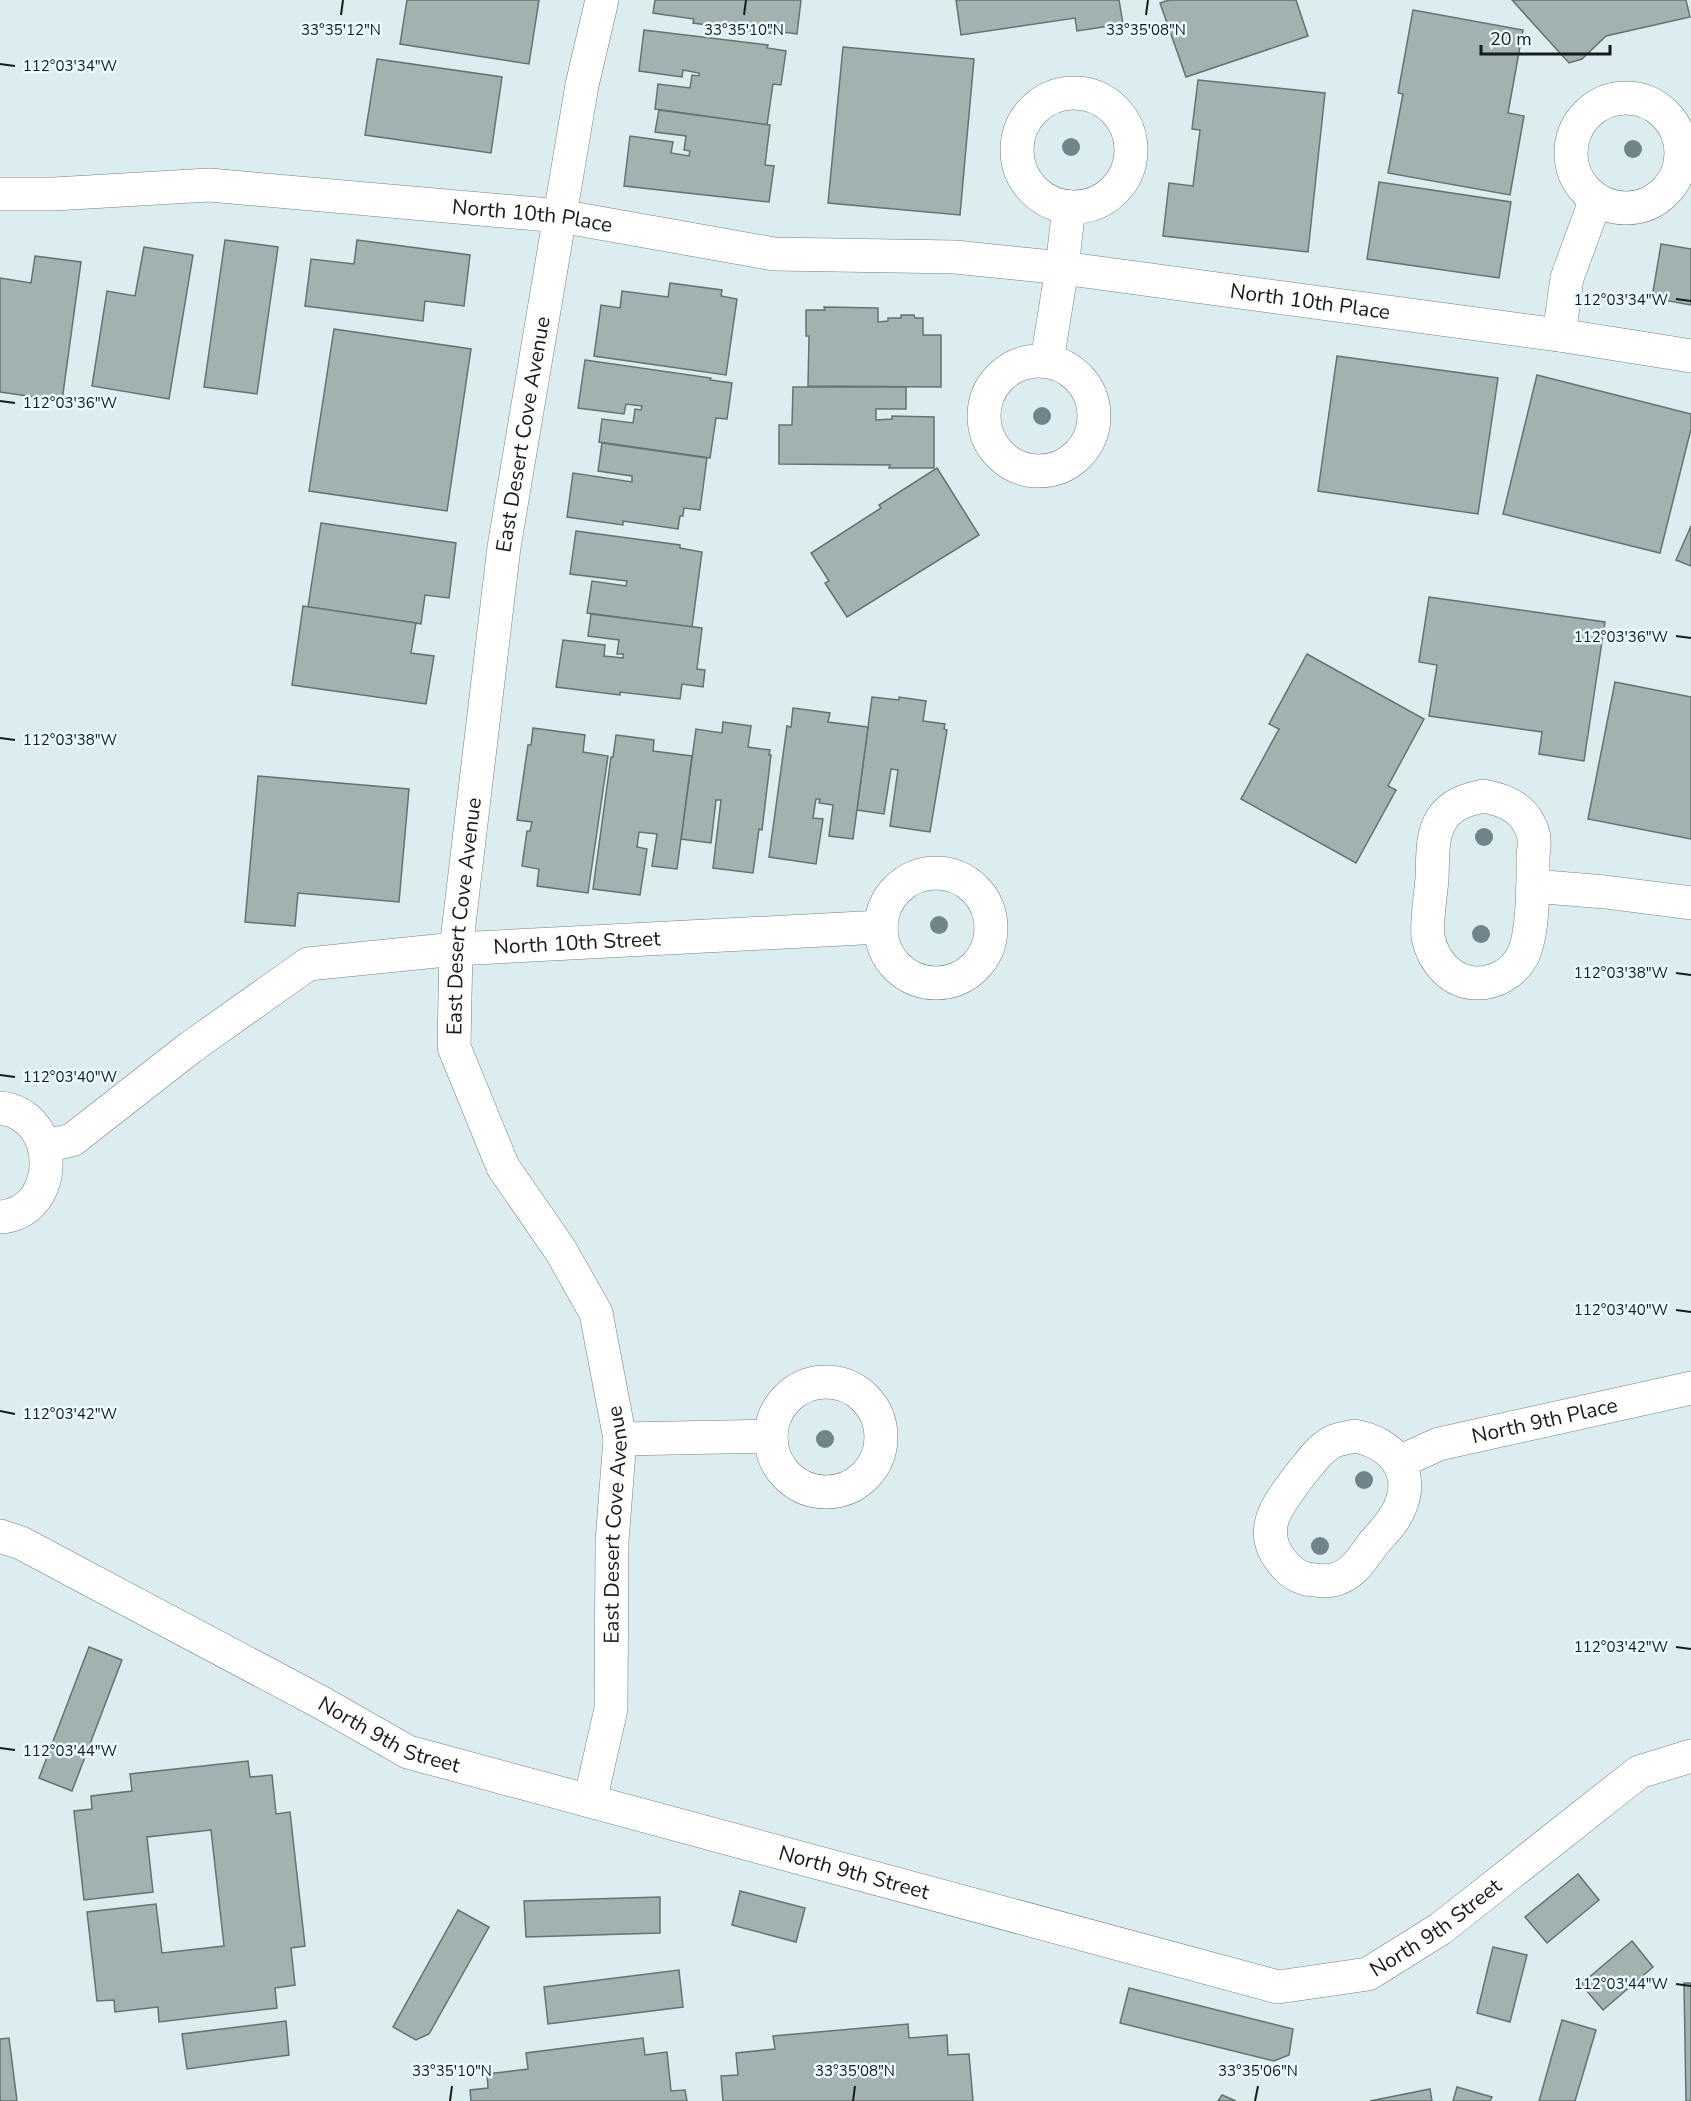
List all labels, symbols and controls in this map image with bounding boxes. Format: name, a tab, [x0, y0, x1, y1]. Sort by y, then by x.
scale bar	[1481, 18, 1610, 56]
text: 33°35'12"N	[301, 20, 381, 40]
text: 33°35'10"N	[704, 20, 784, 40]
text: 33°35'08"N	[1106, 20, 1186, 40]
text: 20 m	[1490, 27, 1532, 51]
text: 112°03'34"W	[23, 56, 118, 76]
street label: North 10th Place	[451, 193, 615, 239]
street label: North 10th Place	[1228, 277, 1392, 326]
text: 112°03'34"W	[1574, 290, 1669, 310]
street label: East Desert Cove Avenue	[489, 314, 557, 554]
text: 112°03'36"W	[23, 393, 118, 413]
text: 112°03'36"W	[1574, 627, 1669, 647]
text: 112°03'38"W	[23, 730, 118, 750]
street label: East Desert Cove Avenue	[440, 796, 488, 1035]
street label: North 10th Street	[493, 924, 662, 961]
text: 112°03'38"W	[1574, 963, 1669, 983]
text: 112°03'40"W	[23, 1067, 118, 1087]
text: 112°03'40"W	[1574, 1300, 1669, 1320]
street label: North 9th Place	[1469, 1391, 1620, 1450]
street label: East Desert Cove Avenue	[597, 1403, 634, 1644]
text: 112°03'42"W	[23, 1404, 118, 1424]
text: 112°03'42"W	[1574, 1637, 1669, 1657]
street label: North 9th Street	[313, 1690, 464, 1780]
text: 112°03'44"W	[23, 1741, 118, 1761]
street label: North 9th Street	[776, 1839, 933, 1906]
street label: North 9th Street	[1364, 1872, 1508, 1983]
text: 112°03'44"W	[1574, 1974, 1669, 1994]
text: 33°35'10"N	[412, 2061, 492, 2081]
text: 33°35'08"N	[815, 2061, 895, 2081]
text: 33°35'06"N	[1218, 2061, 1298, 2081]

